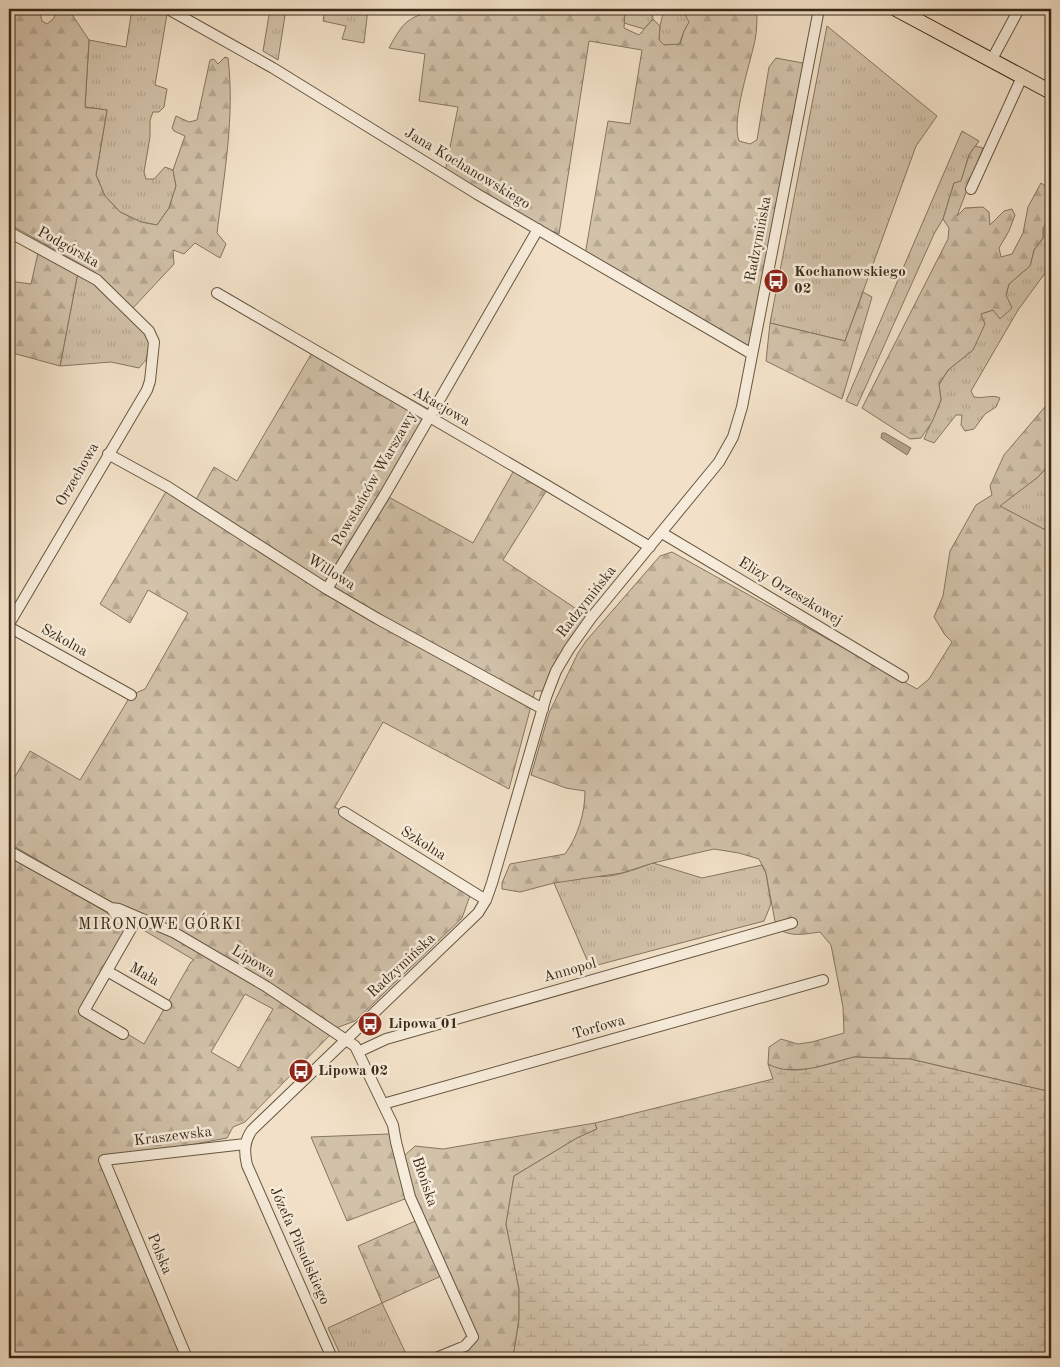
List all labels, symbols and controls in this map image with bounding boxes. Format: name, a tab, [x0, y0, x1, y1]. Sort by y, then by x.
street label: Jana Kochanowskiego	[401, 126, 533, 212]
street label: Radzymińska	[743, 195, 775, 283]
street label: Podgórska	[35, 225, 102, 271]
place label: Kochanowskiego 02	[794, 265, 906, 297]
bus stop icon: Kochanowskiego 02	[763, 268, 789, 294]
street label: Akacjowa	[410, 385, 473, 430]
street label: Powstańców Warszawy	[330, 409, 420, 549]
street label: Orzechowa	[54, 440, 102, 509]
street label: Willowa	[304, 553, 358, 594]
street label: Elizy Orzeszkowej	[736, 555, 844, 629]
street label: Radzymińska	[555, 563, 620, 641]
street label: Szkolna	[38, 622, 90, 660]
street label: Szkolna	[398, 824, 449, 864]
district label: MIRONOWE GÓRKI	[78, 912, 242, 933]
street label: Radzymińska	[365, 931, 439, 1001]
street label: Lipowa	[229, 943, 278, 981]
street label: Annopol	[542, 956, 598, 986]
street label: Mała	[127, 961, 162, 990]
bus stop icon: Lipowa 01	[357, 1011, 383, 1037]
street label: Torfowa	[571, 1013, 628, 1043]
place label: Lipowa 01	[388, 1017, 458, 1032]
bus stop icon: Lipowa 02	[288, 1058, 314, 1084]
place label: Lipowa 02	[318, 1064, 388, 1079]
street label: Kraszewska	[133, 1125, 213, 1149]
street label: Błońska	[408, 1155, 440, 1209]
street label: Józefa Piłsudskiego	[266, 1185, 332, 1307]
street label: Polska	[144, 1231, 174, 1277]

